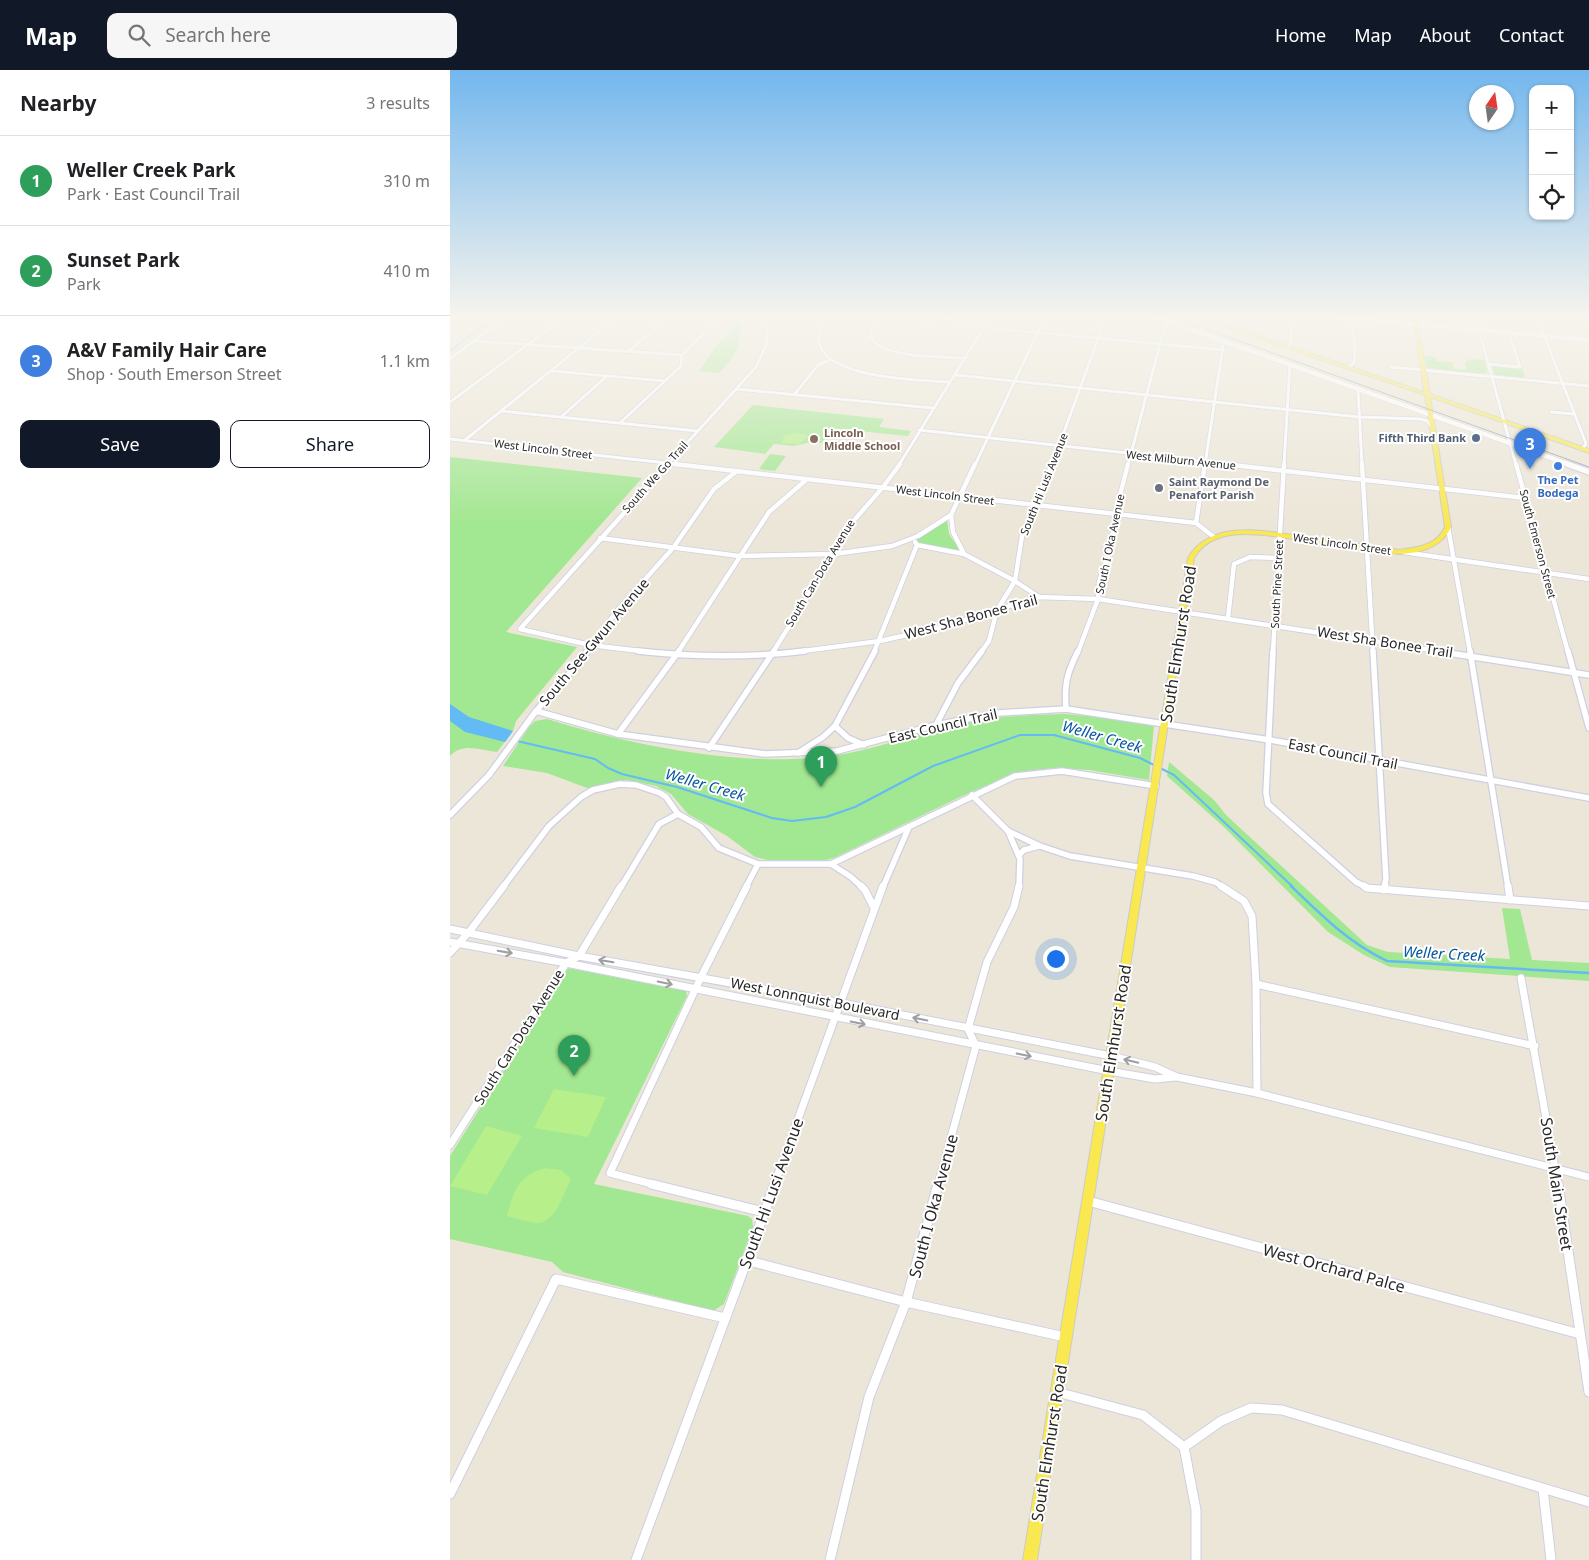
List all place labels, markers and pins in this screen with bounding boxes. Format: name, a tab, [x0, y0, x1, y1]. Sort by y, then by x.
place label: Lincoln Middle School	[824, 425, 900, 453]
pin: 3	[1514, 428, 1546, 469]
place label: Fifth Third Bank	[1378, 430, 1466, 445]
marker: Fifth Third Bank	[1470, 432, 1482, 444]
marker: Lincoln Middle School	[808, 433, 820, 445]
marker: The Pet Bodega	[1552, 460, 1564, 472]
place label: The Pet Bodega	[1537, 472, 1579, 500]
place label: Saint Raymond De Penafort Parish	[1169, 474, 1269, 502]
marker: Saint Raymond De Penafort Parish	[1153, 482, 1165, 494]
pin: 1	[805, 746, 837, 787]
pin: 2	[558, 1035, 590, 1076]

